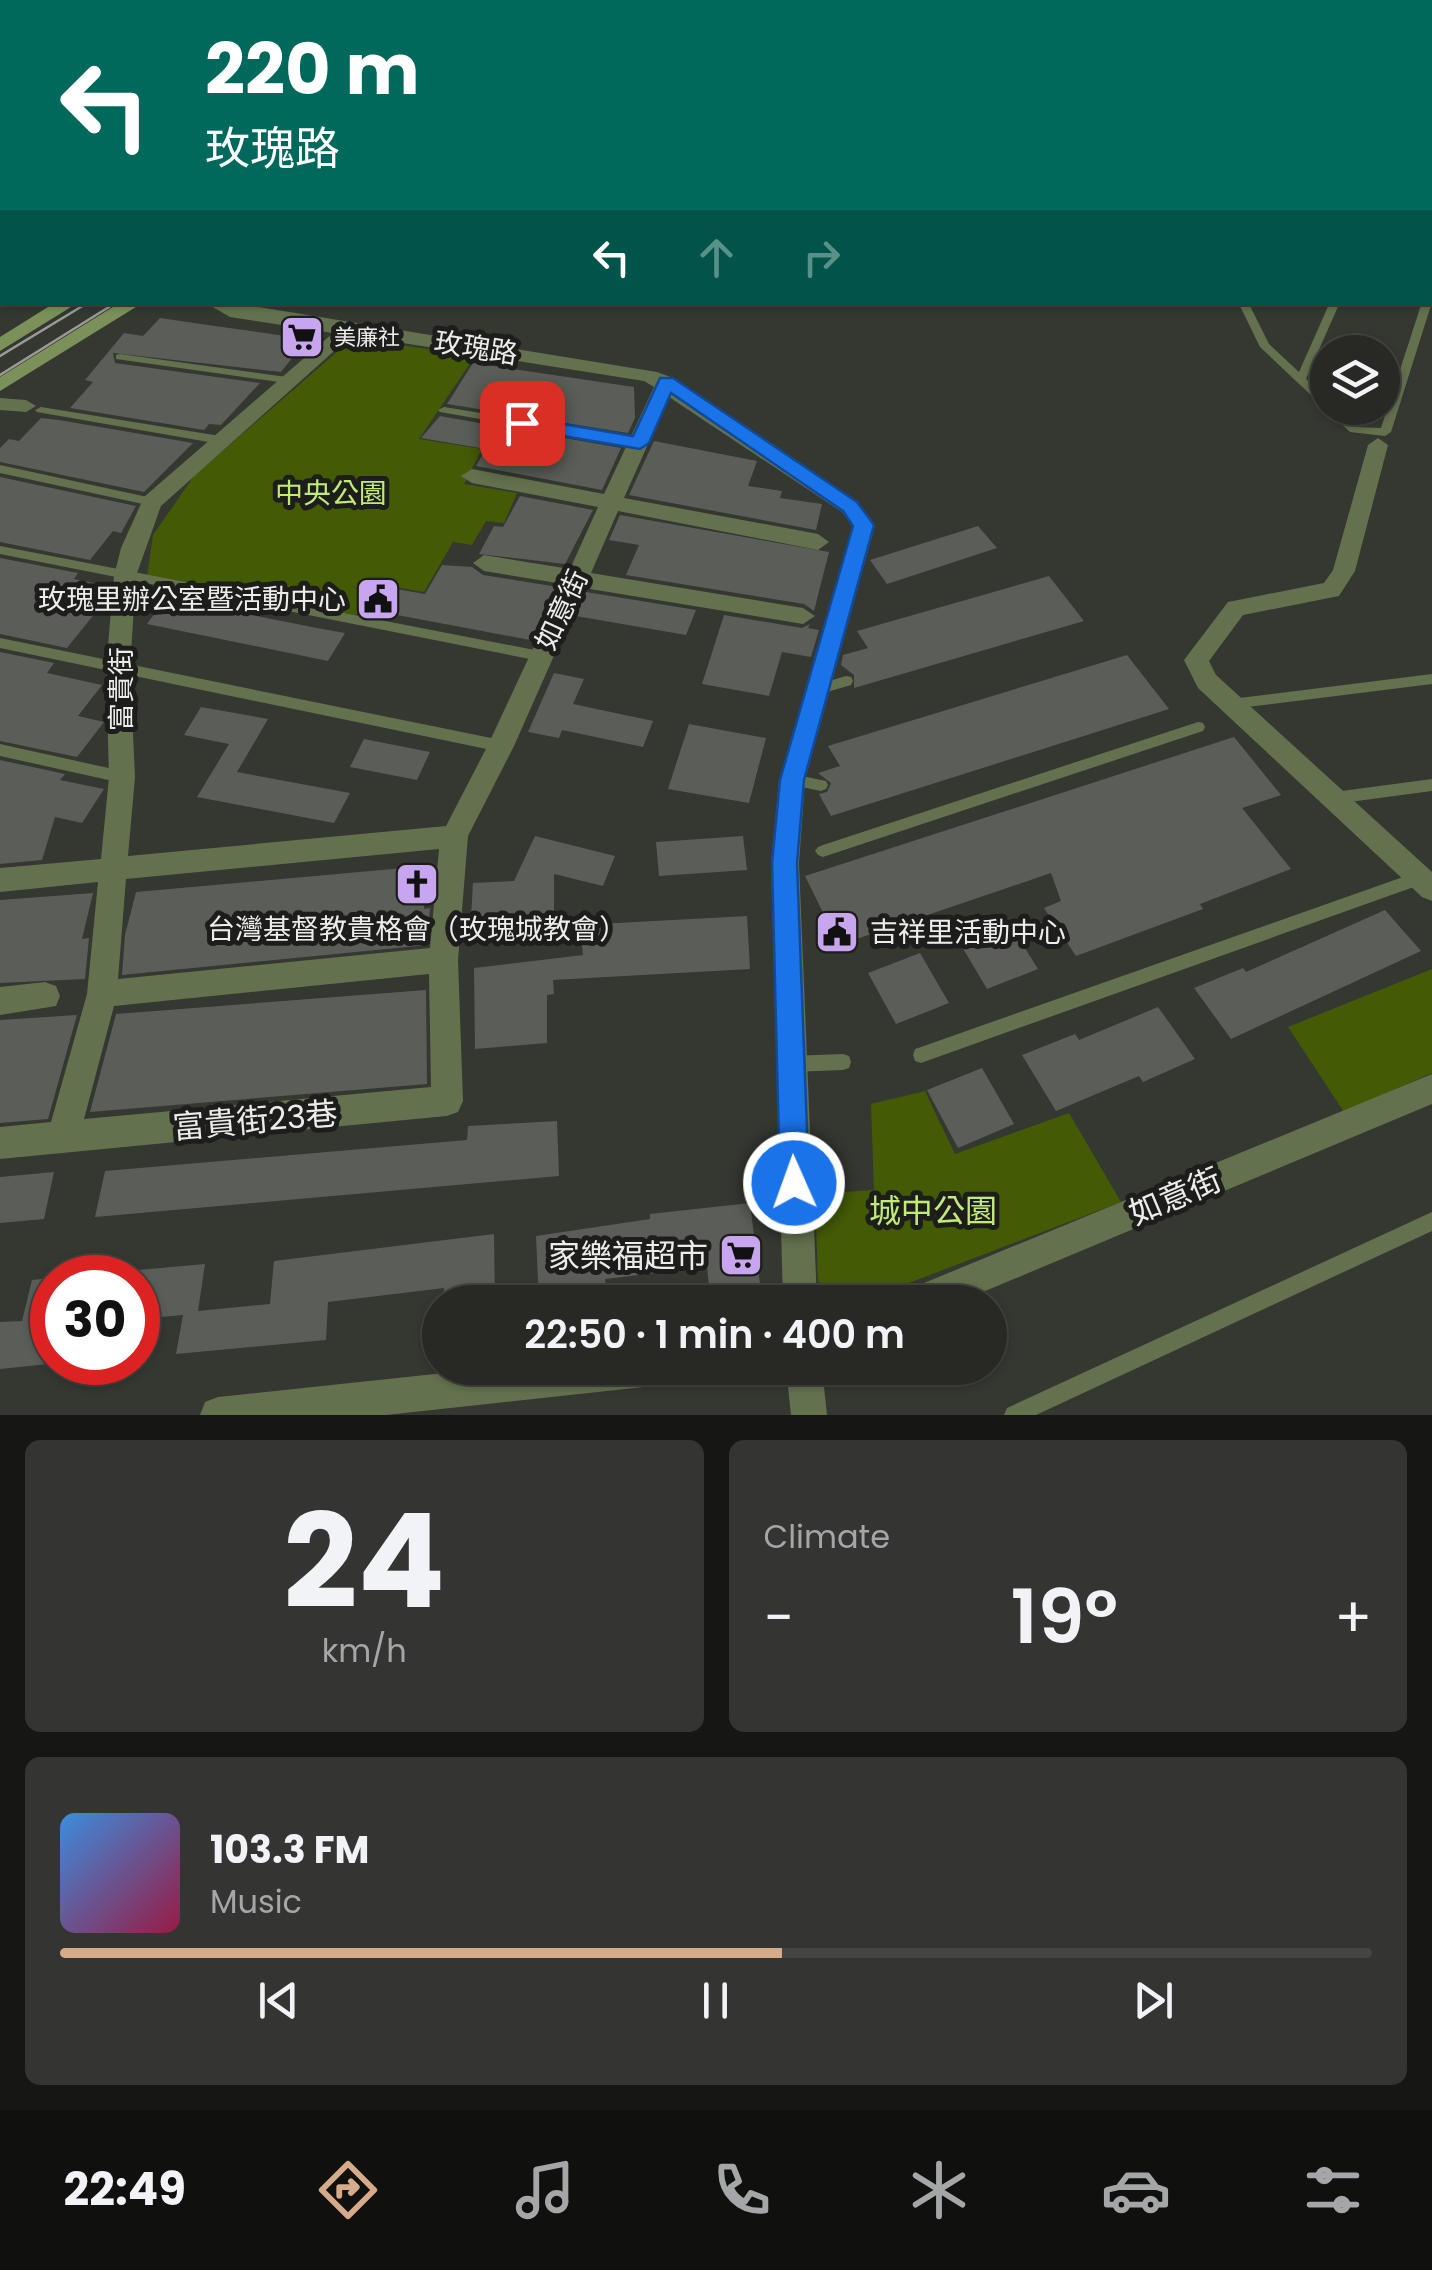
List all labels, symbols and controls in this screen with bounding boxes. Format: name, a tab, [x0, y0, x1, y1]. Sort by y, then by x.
text: 220 m	[205, 20, 420, 119]
icon: left	[40, 40, 170, 170]
text: 玫瑰路	[205, 117, 340, 180]
icon: left	[584, 230, 639, 285]
icon: ahead	[689, 230, 744, 285]
icon: right	[794, 230, 849, 285]
supermarket icon: 美廉社	[279, 314, 325, 360]
place label: 美廉社	[334, 322, 400, 353]
street label: 玫瑰路	[431, 322, 521, 374]
map controls	[1310, 335, 1400, 425]
button: layers	[1310, 335, 1400, 425]
pin	[480, 381, 565, 466]
icon: arrive	[495, 396, 550, 451]
park label: 中央公園	[275, 474, 387, 513]
street label: 如意街	[527, 564, 597, 656]
public building icon: 玫瑰里辦公室暨活動中心	[355, 576, 401, 622]
place label: 玫瑰里辦公室暨活動中心	[38, 580, 346, 619]
street label: 富貴街	[102, 647, 141, 731]
church icon: 台灣基督教貴格會（玫瑰城教會）	[394, 861, 440, 907]
public building icon: 吉祥里活動中心	[814, 909, 860, 955]
place label: 台灣基督教貴格會（玫瑰城教會）	[207, 910, 627, 949]
place label: 吉祥里活動中心	[870, 913, 1066, 952]
street label: 富貴街23巷	[171, 1090, 339, 1150]
position arrow	[742, 1131, 846, 1235]
street label: 如意街	[1122, 1157, 1228, 1235]
park label: 城中公園	[869, 1188, 997, 1233]
supermarket icon: 家樂福超市	[718, 1232, 764, 1278]
place label: 家樂福超市	[548, 1233, 708, 1278]
speed limit sign: 30	[30, 1255, 160, 1385]
text: 22:50 · 1 min · 400 m	[524, 1308, 905, 1361]
text: 24	[283, 1470, 445, 1653]
text: Climate	[764, 1514, 890, 1559]
text: 19°	[1010, 1564, 1118, 1669]
text: −	[764, 1579, 794, 1656]
text: +	[1334, 1579, 1372, 1656]
text: km/h	[322, 1628, 407, 1673]
text: 103.3 FM	[210, 1823, 370, 1876]
text: Music	[210, 1879, 302, 1924]
icon: previous	[251, 1973, 306, 2028]
icon: pause	[688, 1973, 743, 2028]
icon: next	[1126, 1973, 1181, 2028]
icon: directions	[313, 2155, 383, 2225]
icon: music	[510, 2155, 580, 2225]
icon: phone	[707, 2155, 777, 2225]
icon: climate	[904, 2155, 974, 2225]
icon: car	[1101, 2155, 1171, 2225]
icon: filters	[1298, 2155, 1368, 2225]
text: 22:49	[64, 2158, 186, 2221]

